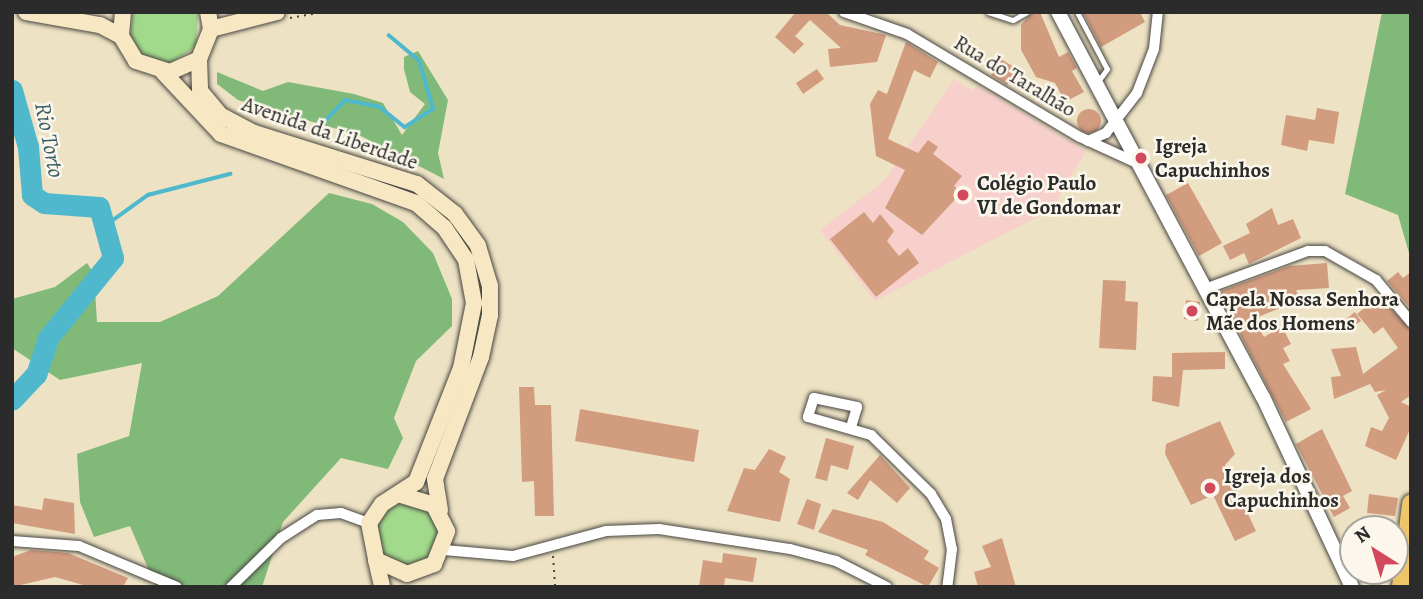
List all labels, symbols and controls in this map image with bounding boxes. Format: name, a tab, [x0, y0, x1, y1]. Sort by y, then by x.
street label: Rua do Taralhão	[949, 30, 1081, 122]
street label: Avenida da Liberdade	[239, 91, 421, 175]
water label: Rio Torto	[28, 100, 70, 180]
place label: Igreja Capuchinhos	[1155, 133, 1270, 183]
marker: Igreja Capuchinhos	[1133, 150, 1149, 166]
place label: Colégio Paulo VI de Gondomar	[977, 170, 1121, 220]
marker: Colégio Paulo VI de Gondomar	[955, 187, 971, 203]
place label: Capela Nossa Senhora Mãe dos Homens	[1206, 286, 1399, 336]
marker: Capela Nossa Senhora Mãe dos Homens	[1184, 303, 1200, 319]
place label: Igreja dos Capuchinhos	[1224, 463, 1339, 513]
marker: Igreja dos Capuchinhos	[1202, 480, 1218, 496]
north arrow	[1339, 515, 1409, 585]
text: N	[1349, 520, 1376, 549]

